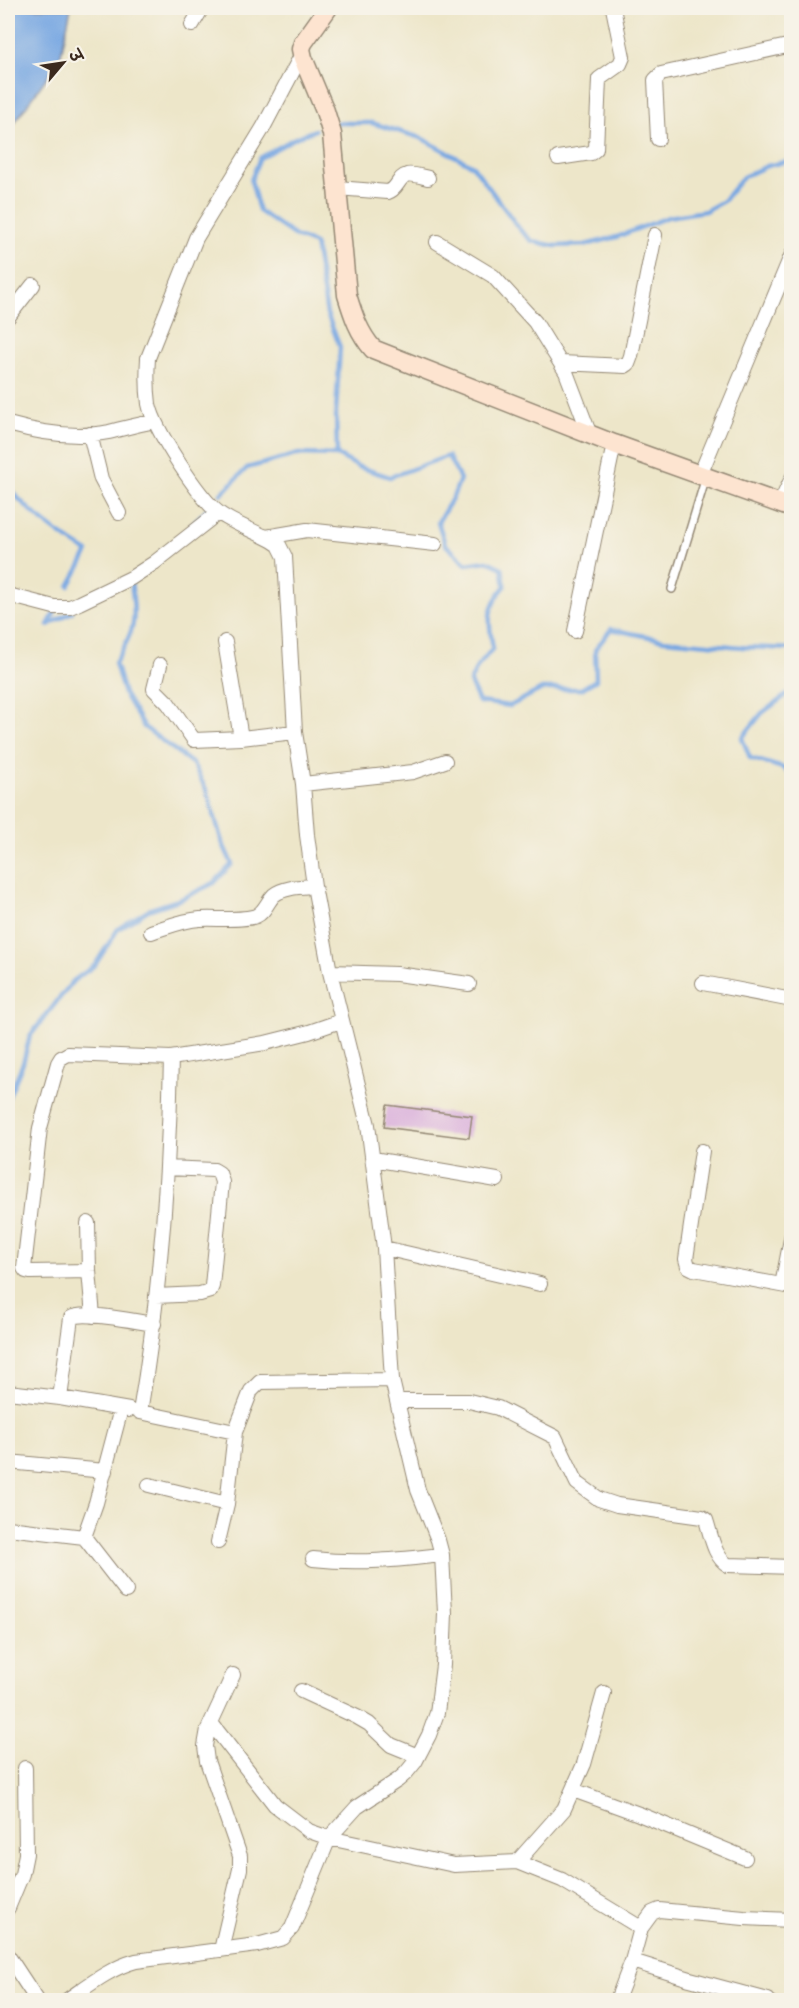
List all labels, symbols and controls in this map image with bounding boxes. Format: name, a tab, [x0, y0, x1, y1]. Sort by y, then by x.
north arrow	[33, 33, 93, 93]
text: उ	[64, 45, 87, 66]

